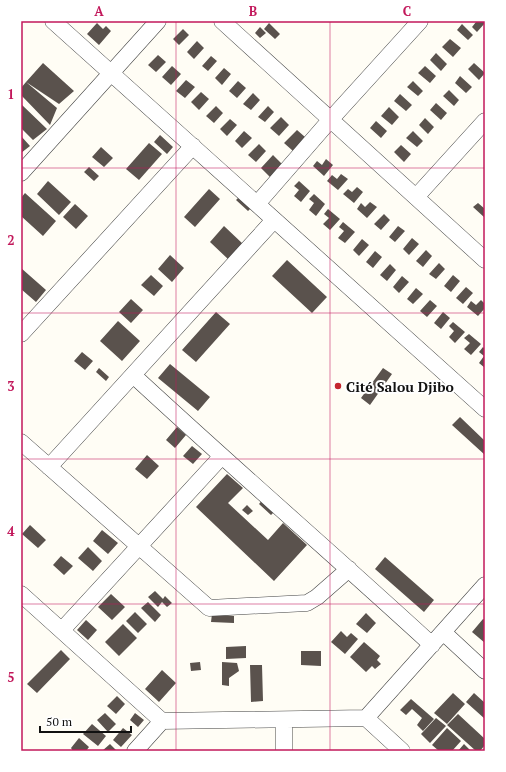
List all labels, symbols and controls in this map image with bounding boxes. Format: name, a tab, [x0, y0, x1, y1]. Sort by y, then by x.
text: A	[94, 2, 104, 20]
text: B	[249, 2, 257, 20]
text: C	[403, 2, 411, 20]
text: 1	[7, 85, 15, 103]
text: 2	[7, 231, 15, 249]
text: 3	[7, 377, 15, 395]
place label: Cité Salou Djibo	[346, 377, 454, 396]
marker: Cité Salou Djibo	[333, 381, 343, 391]
text: 4	[7, 522, 15, 540]
text: 5	[7, 668, 15, 686]
scale bar	[40, 708, 131, 734]
text: 50 m	[46, 714, 73, 729]

